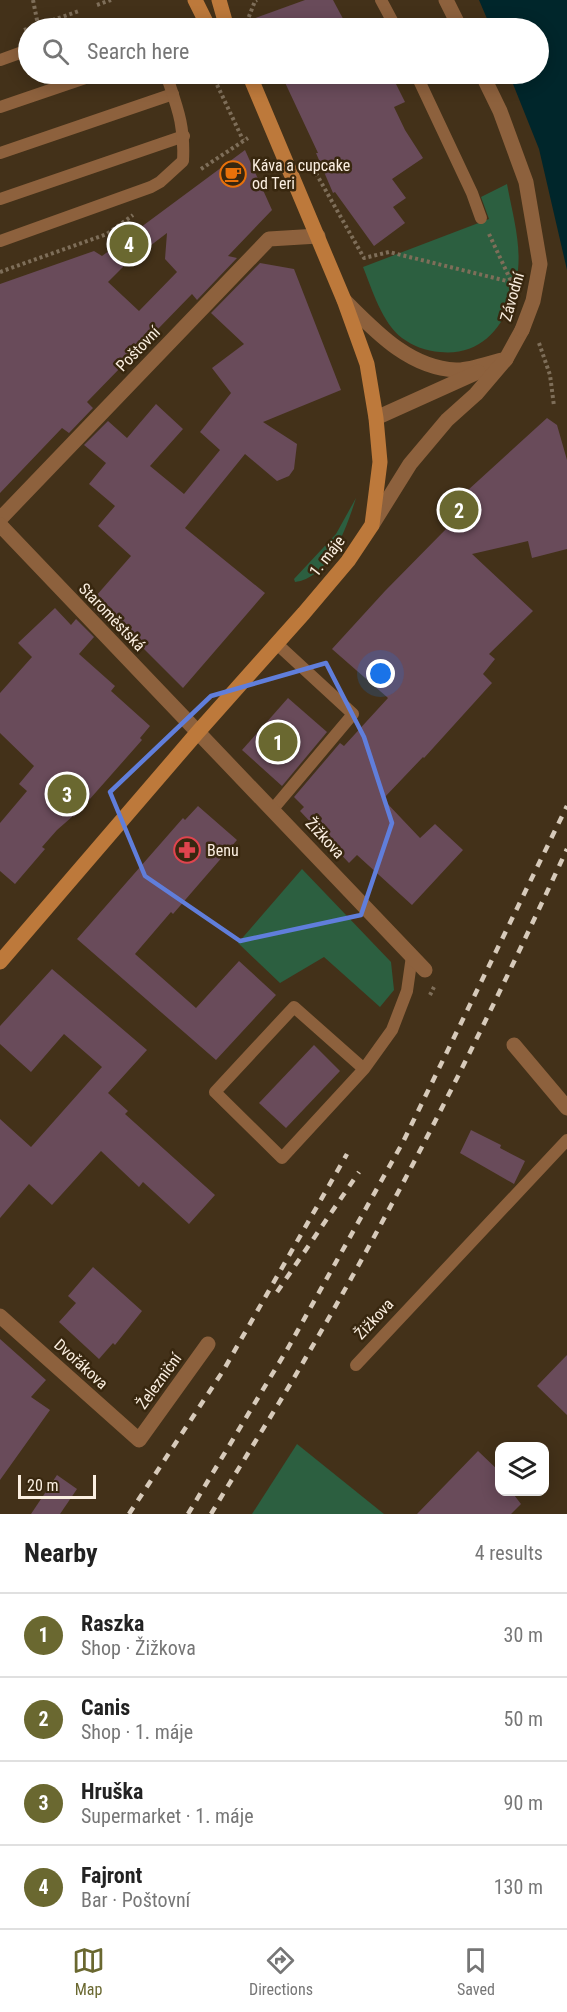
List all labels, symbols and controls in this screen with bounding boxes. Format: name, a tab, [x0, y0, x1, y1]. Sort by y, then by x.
search box	[18, 18, 549, 84]
icon: search	[39, 35, 72, 68]
text: Search here	[87, 39, 189, 64]
place label: Káva a cupcake od Teri	[252, 156, 350, 193]
cafe icon: Káva a cupcake od Teri	[218, 159, 248, 189]
pin: 4	[110, 222, 148, 266]
street label: Závodní	[496, 269, 528, 324]
street label: Poštovní	[112, 322, 165, 375]
pin: 2	[440, 488, 478, 532]
street label: 1. máje	[305, 532, 349, 580]
street label: Staroměstská	[75, 579, 149, 655]
your location	[366, 659, 395, 688]
pin: 1	[258, 720, 298, 764]
pin: 3	[48, 772, 86, 816]
street label: Žižkova	[301, 814, 349, 862]
pharmacy icon: Benu	[172, 835, 202, 865]
place label: Benu	[207, 841, 239, 860]
street label: Žižkova	[350, 1295, 398, 1343]
street label: Dvořákova	[50, 1335, 112, 1393]
street label: Železniční	[132, 1348, 186, 1413]
map controls	[495, 1442, 549, 1496]
button: layers	[495, 1442, 549, 1496]
scale bar	[18, 1472, 96, 1500]
text: 20 m	[27, 1476, 59, 1495]
text: Nearby	[24, 1538, 98, 1568]
text: 4 results	[475, 1541, 543, 1565]
text: Raszka	[81, 1611, 144, 1636]
text: 1	[38, 1623, 49, 1647]
text: 30 m	[504, 1623, 543, 1647]
text: Shop · Žižkova	[81, 1636, 196, 1660]
text: Canis	[81, 1695, 130, 1720]
text: 2	[38, 1707, 49, 1731]
text: 50 m	[504, 1707, 543, 1731]
text: Shop · 1. máje	[81, 1720, 193, 1744]
text: Hruška	[81, 1779, 143, 1804]
text: 3	[38, 1791, 49, 1815]
text: 90 m	[504, 1791, 543, 1815]
text: Supermarket · 1. máje	[81, 1804, 254, 1828]
text: Fajront	[81, 1863, 142, 1888]
text: 4	[38, 1875, 49, 1899]
text: 130 m	[494, 1875, 543, 1899]
text: Bar · Poštovní	[81, 1888, 190, 1912]
tab: Map	[72, 1944, 105, 1999]
tab: Directions	[249, 1944, 313, 1999]
tab: Saved	[457, 1944, 495, 1999]

